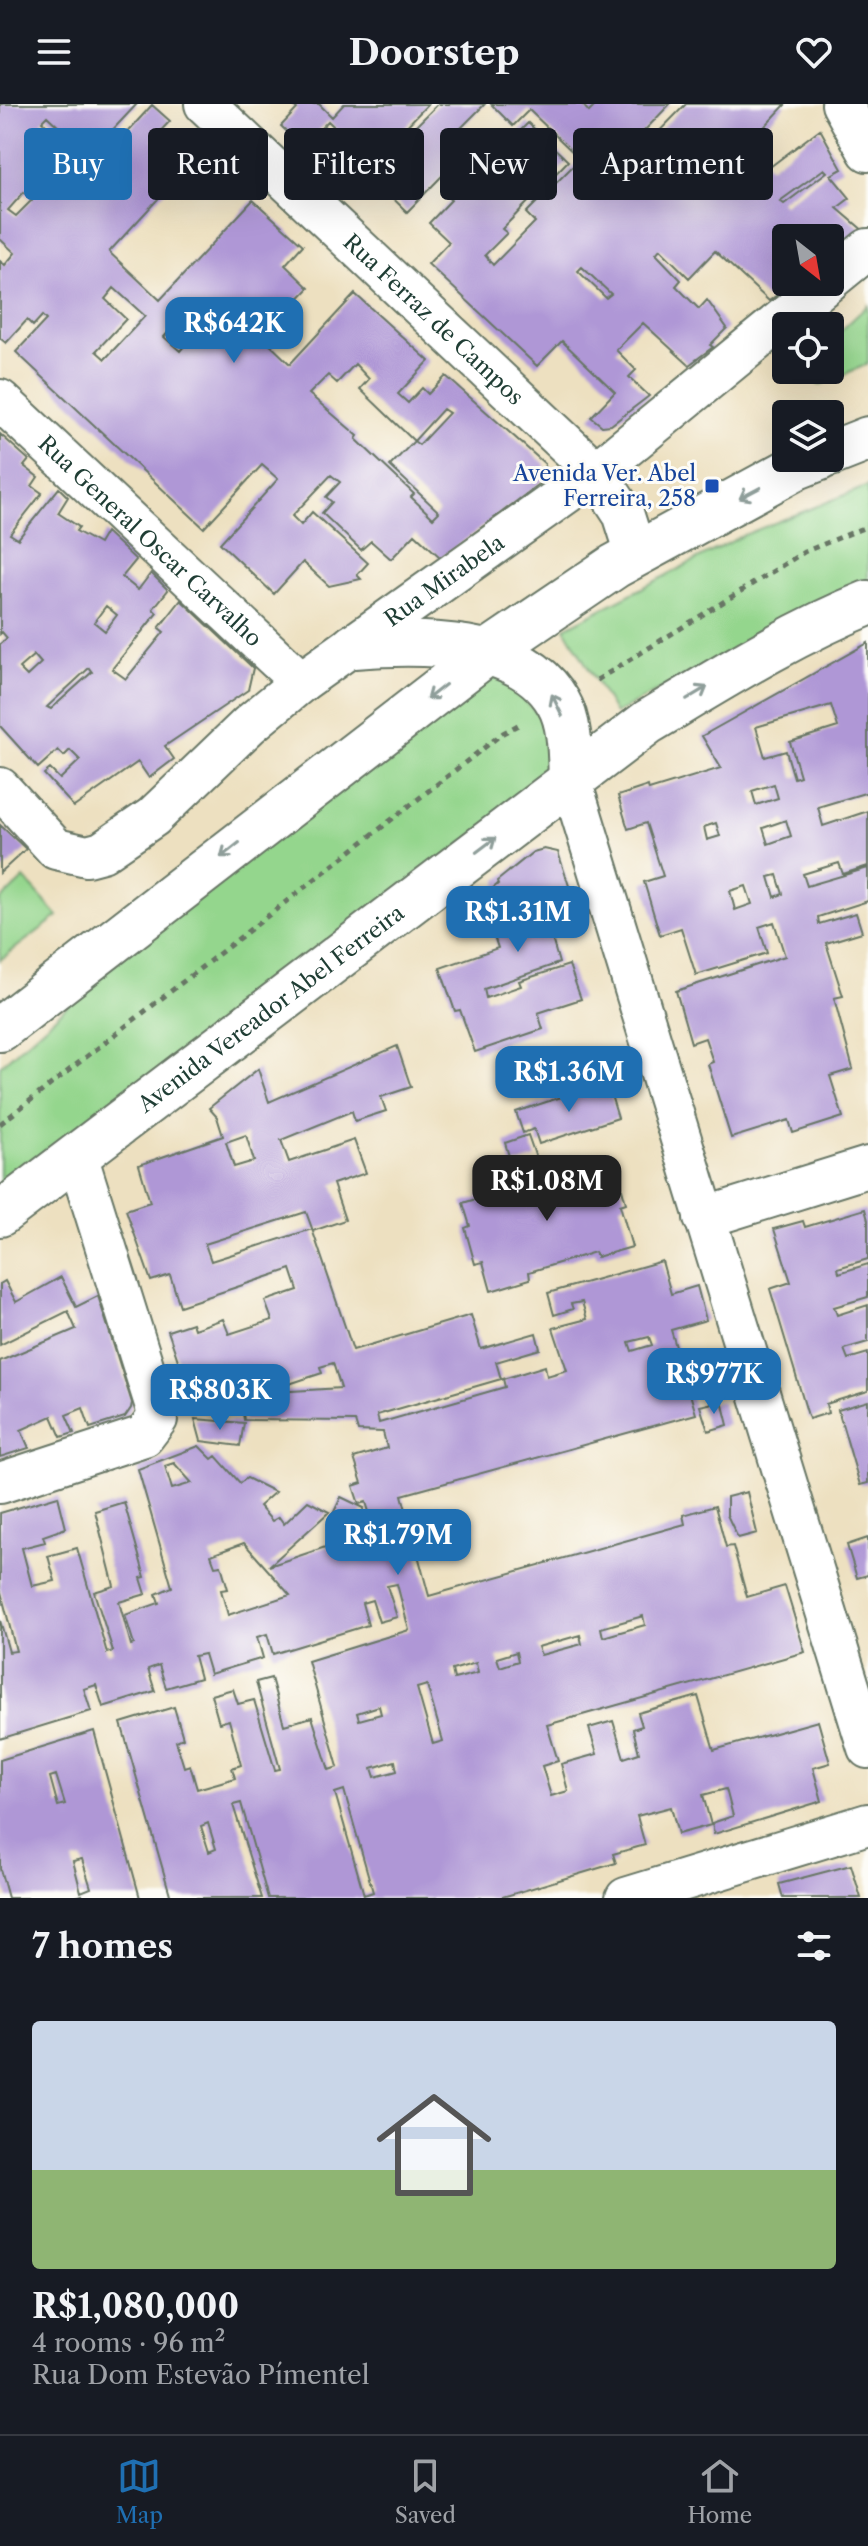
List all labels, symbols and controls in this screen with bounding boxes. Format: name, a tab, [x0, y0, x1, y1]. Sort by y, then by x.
icon: menu	[32, 30, 76, 74]
text: Doorstep	[348, 30, 520, 74]
icon: heart	[792, 30, 836, 74]
chip: Buy	[24, 128, 132, 200]
chip: Rent	[148, 128, 268, 200]
chip: Filters	[284, 128, 424, 200]
chip: New	[440, 128, 557, 200]
chip: Apartment	[573, 128, 773, 200]
north arrow	[772, 224, 844, 296]
map controls	[772, 224, 844, 472]
street label: Rua Ferraz de Campos	[338, 228, 529, 410]
pin: R$642K	[169, 297, 299, 365]
text: R$642K	[183, 307, 285, 339]
button: locate	[772, 312, 844, 384]
button: layers	[772, 400, 844, 472]
street label: Rua General Oscar Carvalho	[33, 430, 268, 652]
place label: Avenida Ver. Abel Ferreira, 258	[512, 460, 696, 512]
marker: Avenida Ver. Abel Ferreira, 258	[703, 477, 721, 495]
one-way arrow	[738, 485, 762, 501]
street label: Rua Mirabela	[379, 528, 509, 632]
one-way arrow	[426, 683, 447, 700]
one-way arrow	[684, 685, 708, 700]
one-way arrow	[549, 694, 564, 717]
one-way arrow	[475, 836, 496, 853]
one-way arrow	[220, 842, 241, 859]
pin: R$1.31M	[444, 886, 592, 954]
text: R$1.31M	[464, 896, 572, 928]
street label: Avenida Vereador Abel Ferreira	[132, 899, 409, 1119]
pin: R$1.36M	[495, 1046, 643, 1114]
text: R$1.36M	[513, 1056, 625, 1088]
pin: R$1.08M	[473, 1155, 621, 1223]
text: R$1.08M	[490, 1165, 604, 1197]
pin: R$977K	[649, 1348, 779, 1416]
text: R$977K	[665, 1358, 763, 1390]
pin: R$803K	[155, 1364, 285, 1432]
text: R$803K	[169, 1374, 271, 1406]
pin: R$1.79M	[324, 1509, 472, 1577]
text: R$1.79M	[343, 1519, 453, 1551]
icon: filters	[792, 1924, 836, 1968]
text: 7 homes	[32, 1925, 173, 1967]
icon: home	[362, 2073, 506, 2217]
text: R$1,080,000	[32, 2285, 239, 2327]
text: 4 rooms · 96 m²	[32, 2327, 225, 2359]
text: Rua Dom Estevão Pímentel	[32, 2359, 369, 2391]
tab: Map	[116, 2454, 163, 2529]
tab: Saved	[395, 2454, 456, 2529]
tab: Home	[688, 2454, 752, 2529]

